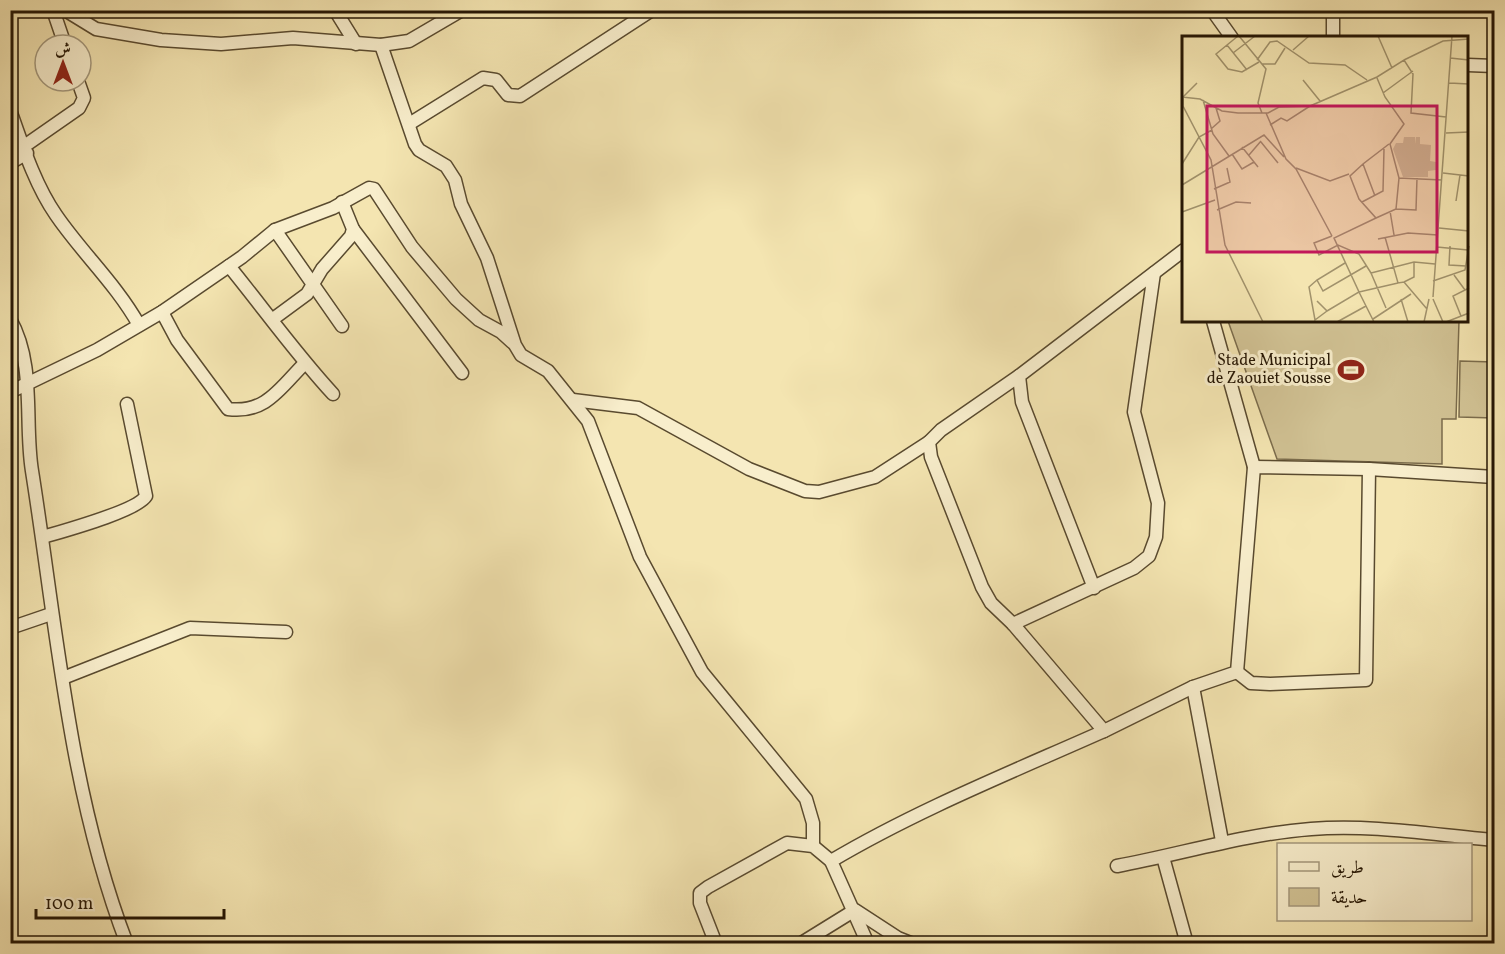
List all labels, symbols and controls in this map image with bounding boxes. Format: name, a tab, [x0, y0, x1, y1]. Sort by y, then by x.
north arrow	[33, 33, 93, 93]
inset map	[1182, 36, 1469, 322]
text: ش	[55, 39, 71, 61]
place label: Stade Municipal de Zaouiet Sousse	[1207, 350, 1331, 390]
sports icon: Stade Municipal de Zaouiet Sousse	[1336, 355, 1366, 385]
legend	[1277, 843, 1472, 921]
text: طريق	[1331, 856, 1364, 881]
scale bar	[36, 882, 224, 920]
text: حديقة	[1331, 886, 1367, 911]
text: 100 m	[45, 892, 94, 917]

